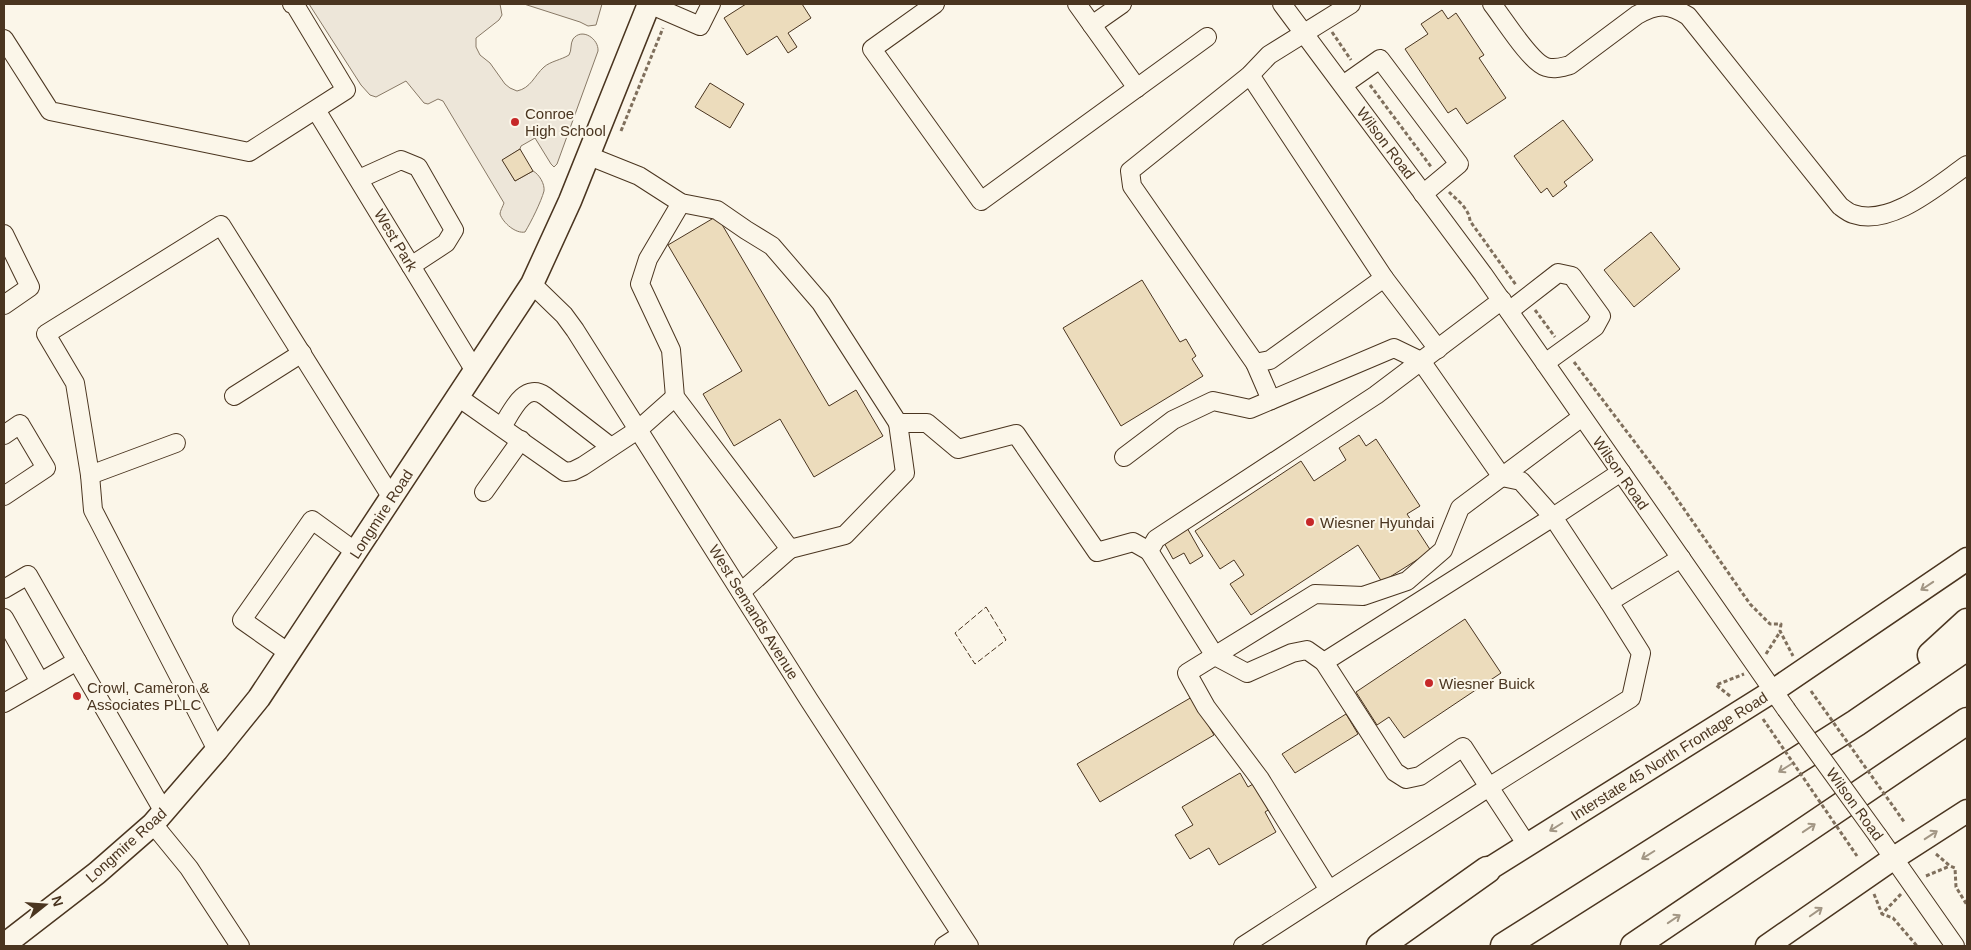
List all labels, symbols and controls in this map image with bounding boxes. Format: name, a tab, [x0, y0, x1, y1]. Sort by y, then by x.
street label: Wilson Road	[1354, 104, 1418, 182]
place label: Conroe High School	[525, 105, 606, 139]
marker: Conroe High School	[509, 116, 521, 128]
street label: West Park	[371, 206, 421, 274]
street label: Wilson Road	[1590, 433, 1652, 513]
street label: Longmire Road	[346, 466, 416, 562]
place label: Wiesner Hyundai	[1320, 514, 1434, 531]
marker: Wiesner Hyundai	[1304, 516, 1316, 528]
street label: West Semands Avenue	[706, 542, 802, 682]
one-way arrow	[1920, 581, 1934, 591]
place label: Wiesner Buick	[1439, 675, 1535, 692]
marker: Wiesner Buick	[1423, 677, 1435, 689]
place label: Crowl, Cameron & Associates PLLC	[87, 679, 210, 713]
street label: Interstate 45 North Frontage Road	[1568, 688, 1770, 824]
marker: Crowl, Cameron & Associates PLLC	[71, 690, 83, 702]
one-way arrow	[1778, 762, 1792, 773]
street label: Wilson Road	[1823, 765, 1887, 843]
street label: Longmire Road	[82, 804, 170, 886]
one-way arrow	[1549, 822, 1563, 832]
one-way arrow	[1802, 823, 1816, 833]
one-way arrow	[1923, 829, 1937, 839]
one-way arrow	[1641, 850, 1655, 860]
north arrow	[20, 880, 70, 930]
text: N	[48, 894, 67, 908]
one-way arrow	[1808, 907, 1822, 917]
one-way arrow	[1667, 914, 1681, 924]

